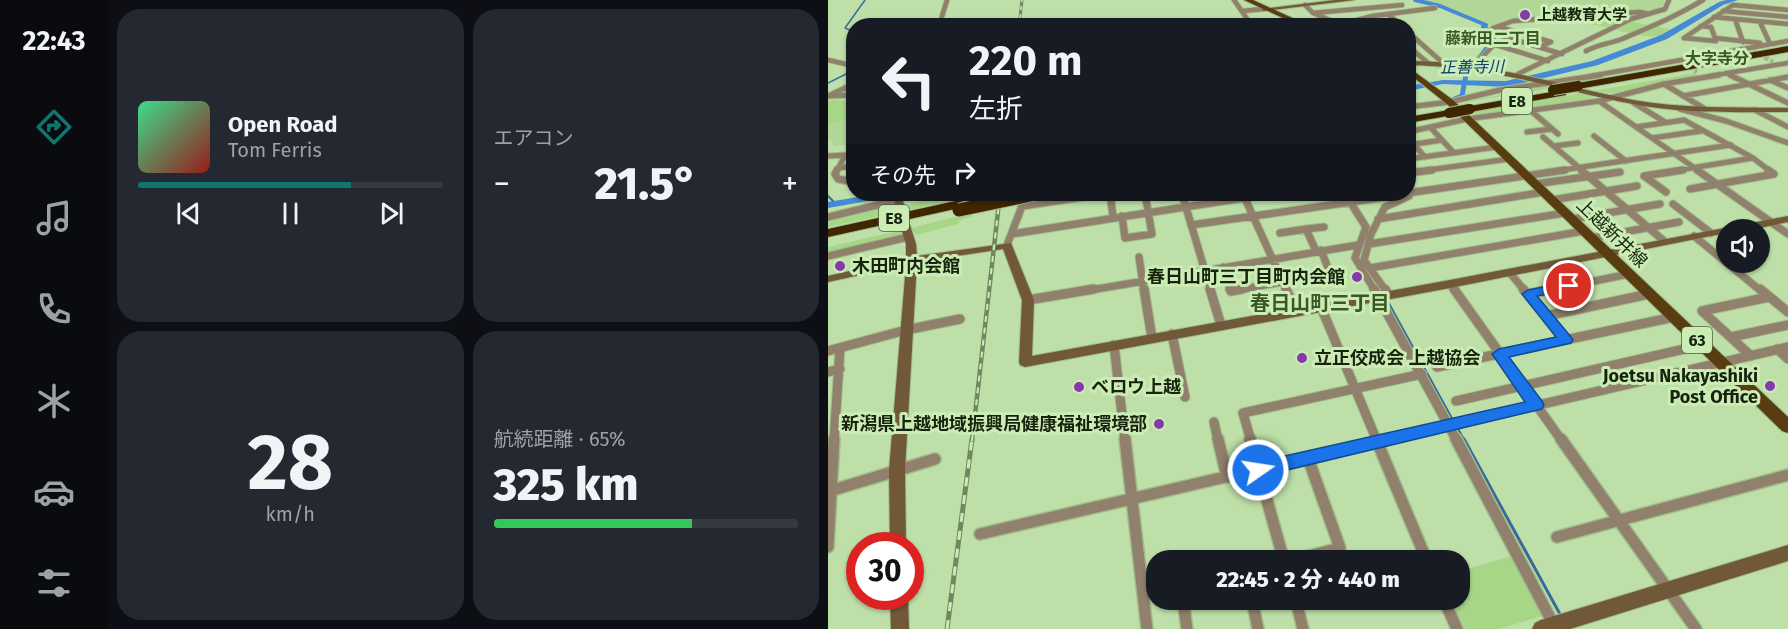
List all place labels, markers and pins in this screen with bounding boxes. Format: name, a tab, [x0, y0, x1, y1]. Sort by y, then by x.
place label: 上越教育大学	[1537, 6, 1627, 24]
marker: 上越教育大学	[1518, 8, 1532, 22]
place label: 木田町内会館	[852, 255, 960, 277]
marker: 木田町内会館	[833, 259, 847, 273]
pin	[1543, 260, 1594, 311]
place label: 春日山町三丁目町内会館	[1147, 266, 1345, 288]
marker: 春日山町三丁目町内会館	[1350, 270, 1364, 284]
place label: 立正佼成会 上越協会	[1314, 347, 1480, 369]
marker: 立正佼成会 上越協会	[1295, 351, 1309, 365]
place label: Joetsu Nakayashiki Post Office	[1602, 365, 1758, 408]
place label: ベロウ上越	[1091, 376, 1181, 398]
marker: Joetsu Nakayashiki Post Office	[1763, 379, 1777, 393]
marker: ベロウ上越	[1072, 380, 1086, 394]
place label: 新潟県上越地域振興局健康福祉環境部	[841, 413, 1147, 435]
marker: 新潟県上越地域振興局健康福祉環境部	[1152, 417, 1166, 431]

